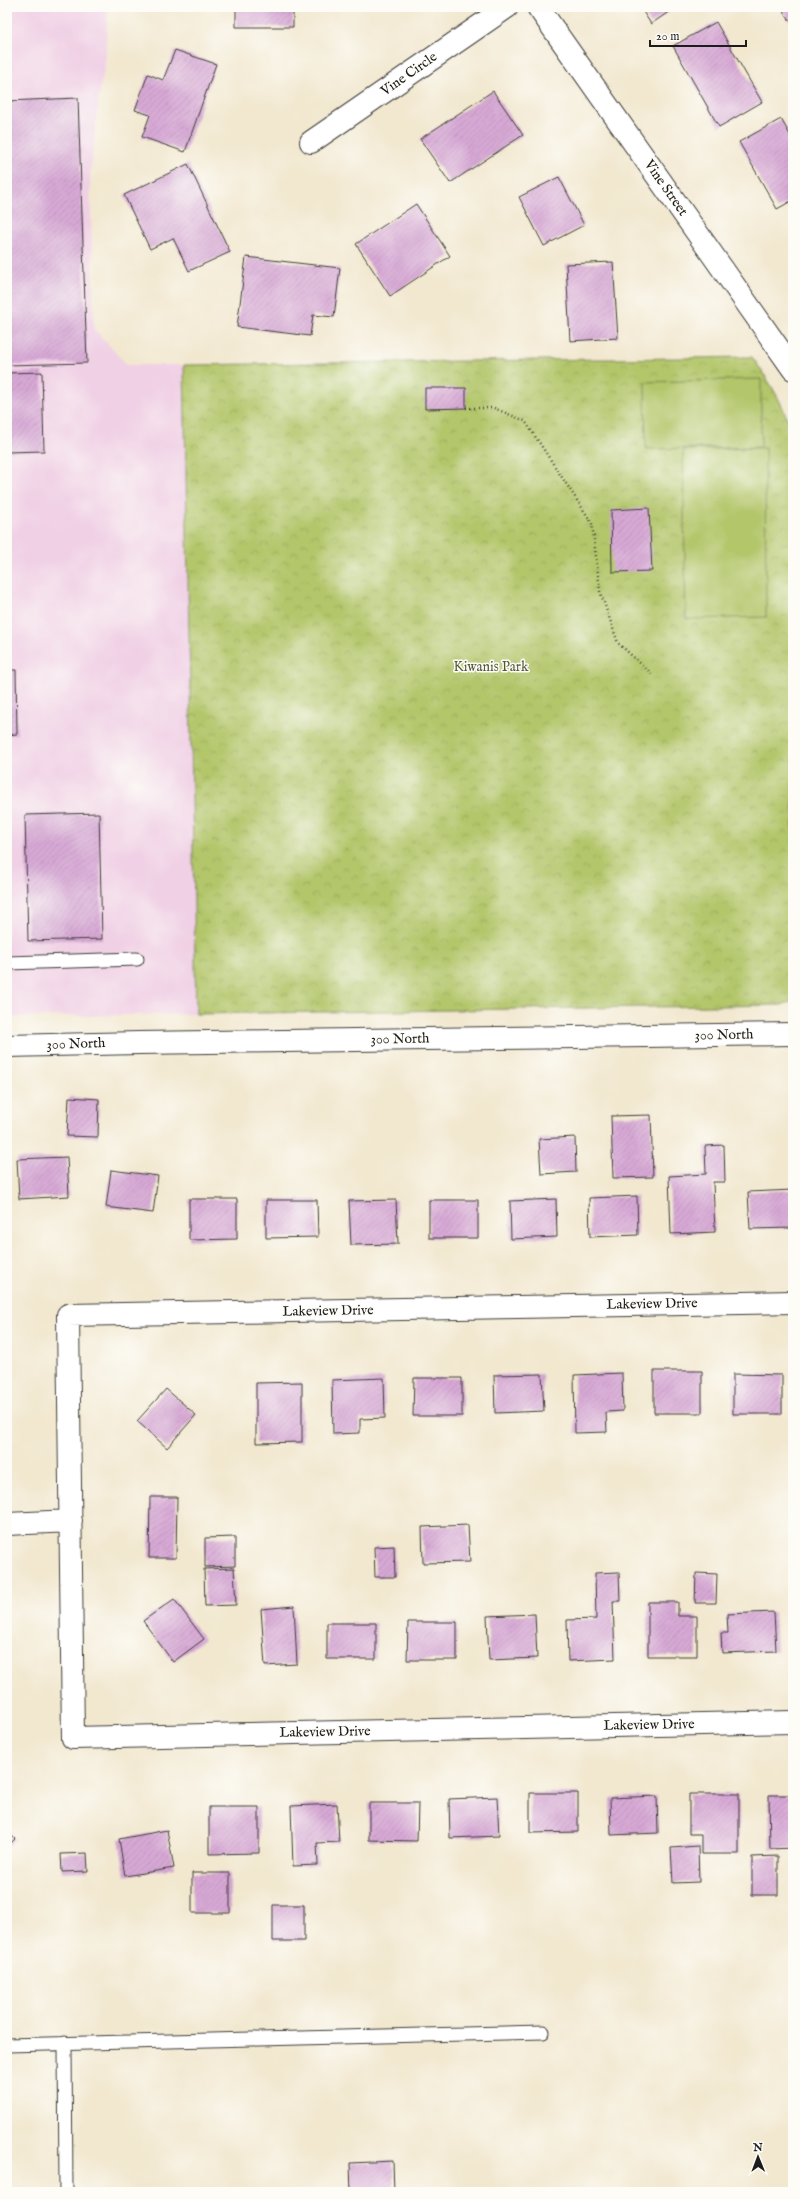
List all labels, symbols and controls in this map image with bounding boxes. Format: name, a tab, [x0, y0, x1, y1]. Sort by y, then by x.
scale bar	[650, 22, 746, 48]
text: 20 m	[656, 29, 679, 44]
street label: Vine Circle	[376, 48, 441, 101]
street label: Vine Street	[640, 156, 692, 220]
park label: Kiwanis Park	[454, 658, 529, 676]
street label: 300 North	[695, 1025, 754, 1045]
street label: 300 North	[371, 1029, 430, 1049]
street label: 300 North	[46, 1034, 106, 1054]
street label: Lakeview Drive	[606, 1294, 698, 1314]
street label: Lakeview Drive	[282, 1301, 374, 1321]
street label: Lakeview Drive	[603, 1715, 695, 1735]
street label: Lakeview Drive	[279, 1722, 371, 1742]
north arrow	[738, 2137, 778, 2177]
text: N	[752, 2141, 763, 2155]

